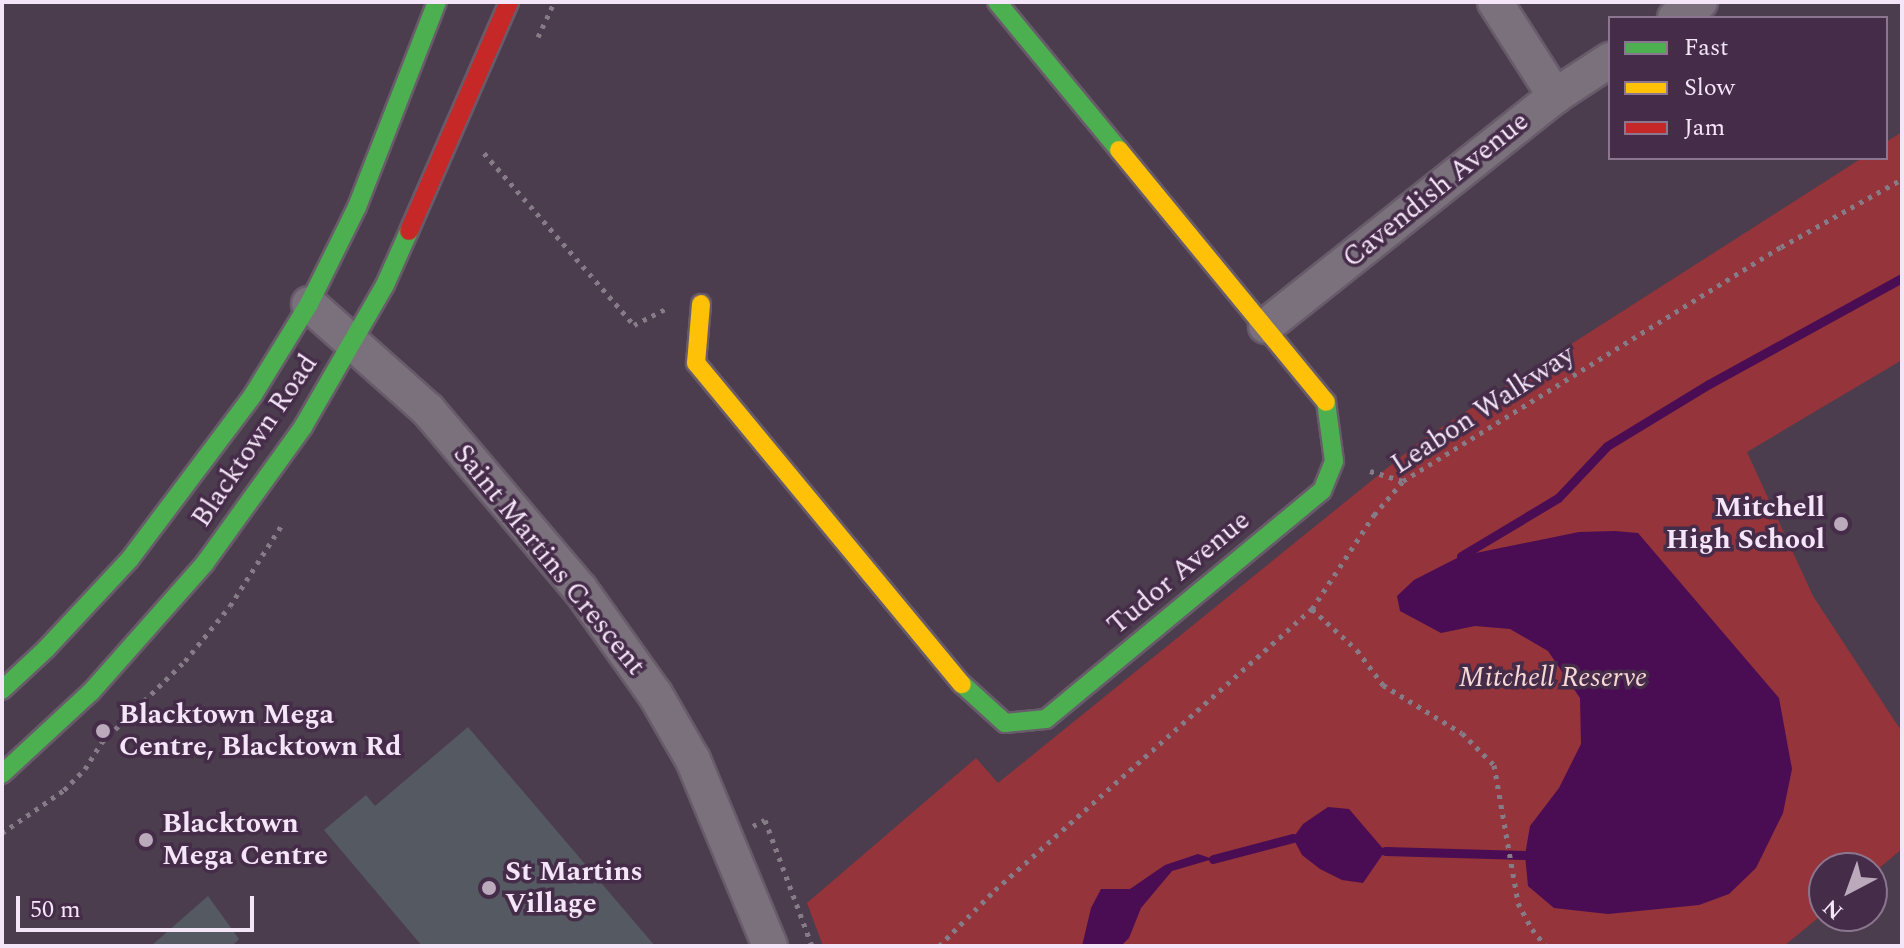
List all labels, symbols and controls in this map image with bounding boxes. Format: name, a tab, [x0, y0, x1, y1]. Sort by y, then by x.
legend	[1608, 16, 1888, 160]
text: Fast	[1684, 30, 1729, 66]
text: Slow	[1684, 70, 1735, 106]
street label: Cavendish Avenue	[1336, 105, 1536, 275]
text: Jam	[1684, 110, 1725, 146]
street label: Leabon Walkway	[1385, 338, 1581, 482]
street label: Blacktown Road	[185, 348, 325, 534]
street label: Saint Martins Crescent	[446, 438, 652, 682]
place label: Mitchell High School	[1666, 491, 1825, 557]
street label: Tudor Avenue	[1101, 504, 1257, 642]
marker: Mitchell High School	[1832, 515, 1850, 533]
park label: Mitchell Reserve	[1459, 661, 1647, 695]
place label: Blacktown Mega Centre, Blacktown Rd	[119, 698, 402, 764]
marker: Blacktown Mega Centre, Blacktown Rd	[94, 722, 112, 740]
place label: Blacktown Mega Centre	[162, 807, 328, 873]
marker: Blacktown Mega Centre	[137, 831, 155, 849]
north arrow	[1808, 852, 1888, 932]
place label: St Martins Village	[505, 855, 643, 921]
marker: St Martins Village	[480, 879, 498, 897]
scale bar	[20, 880, 258, 930]
text: N	[1816, 891, 1851, 927]
text: 50 m	[30, 892, 81, 928]

